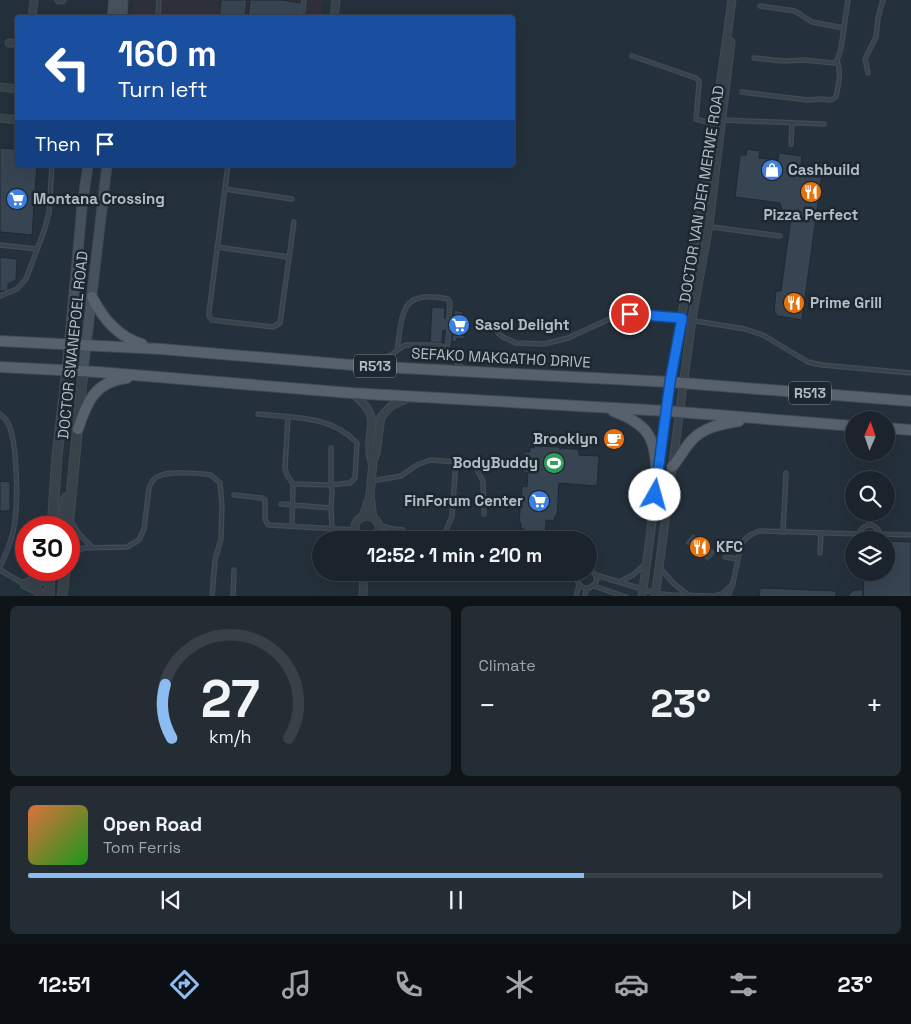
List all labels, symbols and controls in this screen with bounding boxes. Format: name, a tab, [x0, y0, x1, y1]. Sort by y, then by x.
text: 160 m	[118, 32, 217, 76]
icon: left	[35, 35, 100, 100]
text: Turn left	[118, 75, 208, 103]
street label: DOCTOR VAN DER MERWE ROAD	[675, 84, 728, 304]
icon: arrive	[91, 130, 119, 158]
text: Then	[35, 132, 81, 157]
shop icon: Cashbuild	[760, 158, 784, 182]
place label: Cashbuild	[788, 160, 860, 179]
restaurant icon: Pizza Perfect	[799, 180, 823, 204]
supermarket icon: Montana Crossing	[5, 187, 29, 211]
place label: Montana Crossing	[33, 189, 165, 208]
place label: Pizza Perfect	[764, 205, 859, 224]
street label: DOCTOR SWANEPOEL ROAD	[53, 250, 92, 440]
restaurant icon: Prime Grill	[782, 291, 806, 315]
pin	[609, 293, 651, 335]
place label: Prime Grill	[810, 293, 882, 312]
icon: arrive	[616, 300, 644, 328]
supermarket icon: Sasol Delight	[447, 313, 471, 337]
place label: Sasol Delight	[475, 315, 570, 334]
street label: SEFAKO MAKGATHO DRIVE	[411, 343, 591, 372]
road number: R513	[354, 354, 396, 378]
road number: R513	[789, 382, 831, 404]
north arrow	[845, 411, 895, 461]
map controls	[845, 411, 895, 581]
cafe icon: Brooklyn	[602, 427, 626, 451]
place label: Brooklyn	[533, 429, 598, 448]
sports icon: BodyBuddy	[542, 451, 566, 475]
place label: BodyBuddy	[452, 453, 538, 472]
position arrow	[628, 468, 680, 520]
button: search	[845, 471, 895, 521]
supermarket icon: FinForum Center	[527, 489, 551, 513]
place label: FinForum Center	[404, 491, 523, 510]
speed limit sign: 30	[15, 516, 80, 581]
button: layers	[845, 531, 895, 581]
restaurant icon: KFC	[688, 535, 712, 559]
place label: KFC	[716, 537, 743, 556]
text: 12:52 · 1 min · 210 m	[367, 543, 542, 568]
text: Climate	[479, 655, 536, 676]
text: 27	[201, 666, 260, 732]
text: 23°	[650, 680, 711, 728]
text: −	[479, 687, 496, 723]
text: +	[866, 687, 883, 723]
text: km/h	[209, 725, 252, 748]
text: Open Road	[103, 812, 202, 837]
text: Tom Ferris	[103, 837, 181, 858]
icon: previous	[157, 886, 185, 914]
icon: pause	[442, 886, 470, 914]
icon: next	[727, 886, 755, 914]
icon: directions	[167, 967, 202, 1002]
icon: music	[279, 967, 314, 1002]
icon: phone	[391, 967, 426, 1002]
icon: climate	[502, 967, 537, 1002]
icon: car	[614, 967, 649, 1002]
icon: filters	[726, 967, 761, 1002]
text: 12:51	[38, 970, 91, 998]
text: 23°	[837, 970, 873, 998]

